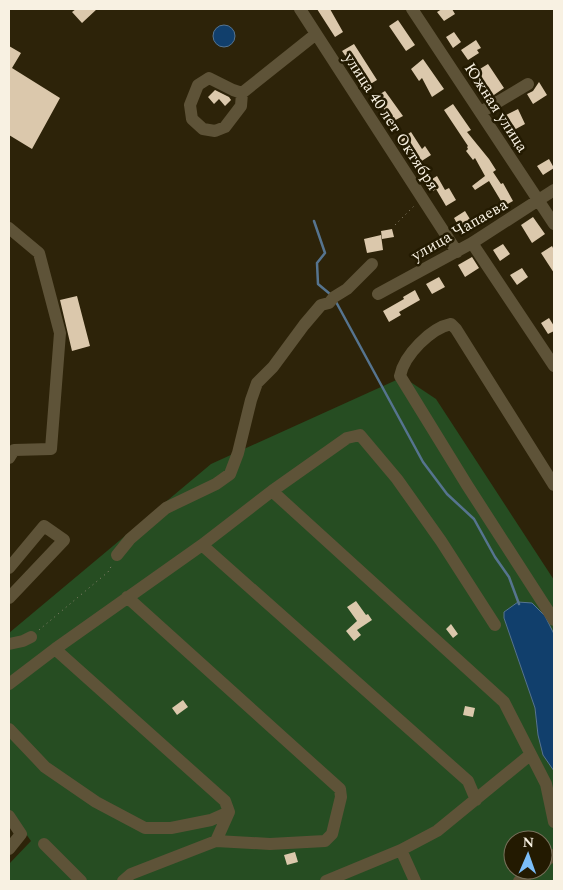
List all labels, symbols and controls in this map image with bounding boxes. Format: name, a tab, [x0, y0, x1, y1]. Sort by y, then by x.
street label: улица 40 лет Октября	[337, 47, 445, 195]
street label: Южная улица	[458, 58, 534, 157]
street label: улица Чапаева	[406, 192, 512, 268]
north arrow	[503, 830, 553, 880]
text: N	[522, 832, 535, 853]

